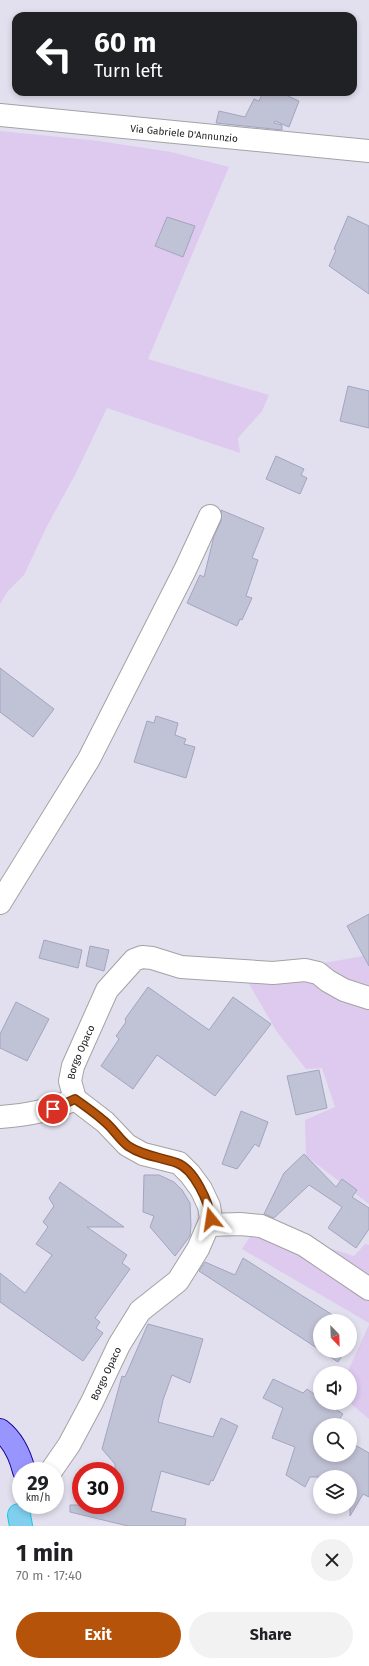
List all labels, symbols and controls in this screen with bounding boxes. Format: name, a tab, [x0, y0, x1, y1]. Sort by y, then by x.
text: 60 m	[94, 26, 156, 59]
icon: left	[28, 28, 80, 80]
text: Turn left	[94, 60, 163, 82]
street label: Via Gabriele D'Annunzio	[130, 123, 238, 145]
street label: Borgo Opaco	[65, 1023, 98, 1080]
pin	[36, 1092, 70, 1126]
icon: arrive	[42, 1098, 64, 1120]
position arrow	[190, 1198, 232, 1240]
north arrow	[313, 1314, 357, 1358]
map controls	[313, 1314, 357, 1514]
street label: Borgo Opaco	[89, 1345, 124, 1403]
button: sound	[313, 1366, 357, 1410]
button: search	[313, 1418, 357, 1462]
speed limit sign: 30	[72, 1462, 124, 1514]
button: layers	[313, 1470, 357, 1514]
text: 29	[27, 1471, 49, 1495]
text: km/h	[26, 1492, 50, 1504]
text: 1 min	[16, 1539, 74, 1567]
button: close	[311, 1539, 353, 1581]
text: 70 m · 17:40	[16, 1568, 82, 1583]
button: Exit	[16, 1612, 181, 1658]
button: Share	[189, 1612, 353, 1658]

